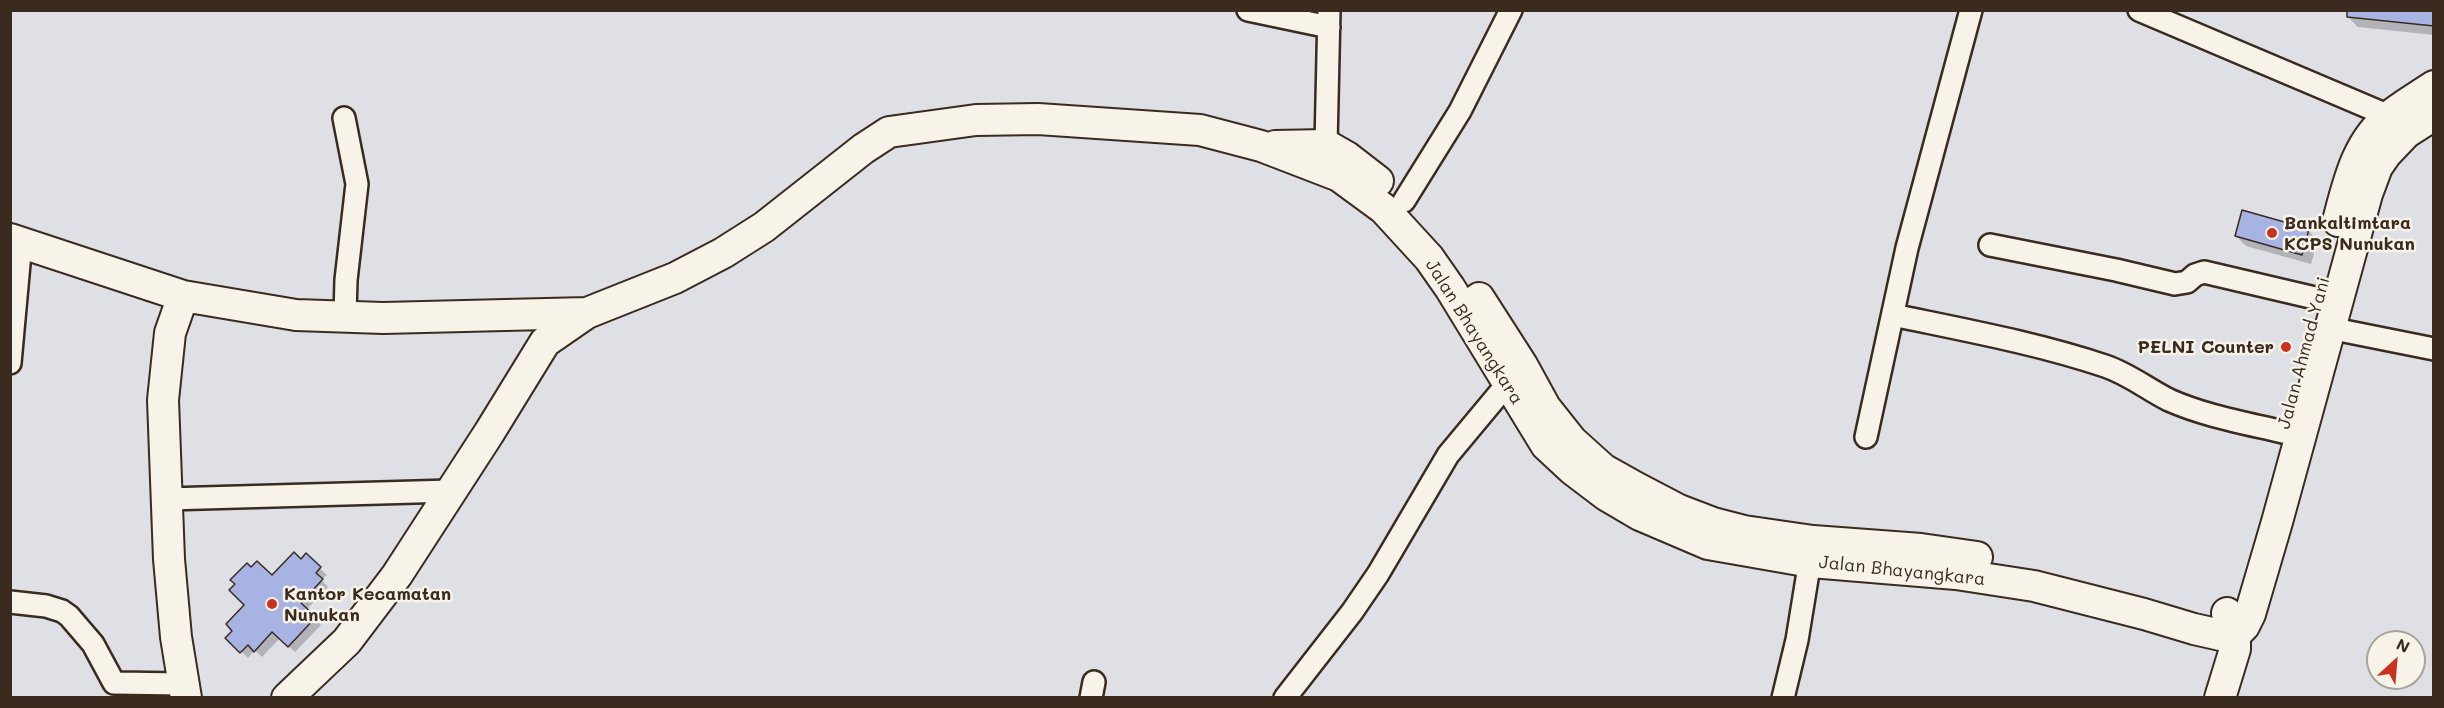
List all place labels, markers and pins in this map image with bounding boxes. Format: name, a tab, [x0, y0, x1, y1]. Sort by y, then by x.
place label: Bankaltimtara KCPS Nunukan	[2284, 212, 2415, 254]
marker: Bankaltimtara KCPS Nunukan	[2265, 226, 2279, 240]
place label: PELNI Counter	[2137, 336, 2274, 358]
marker: PELNI Counter	[2279, 340, 2293, 354]
place label: Kantor Kecamatan Nunukan	[284, 583, 451, 626]
marker: Kantor Kecamatan Nunukan	[265, 597, 279, 611]

